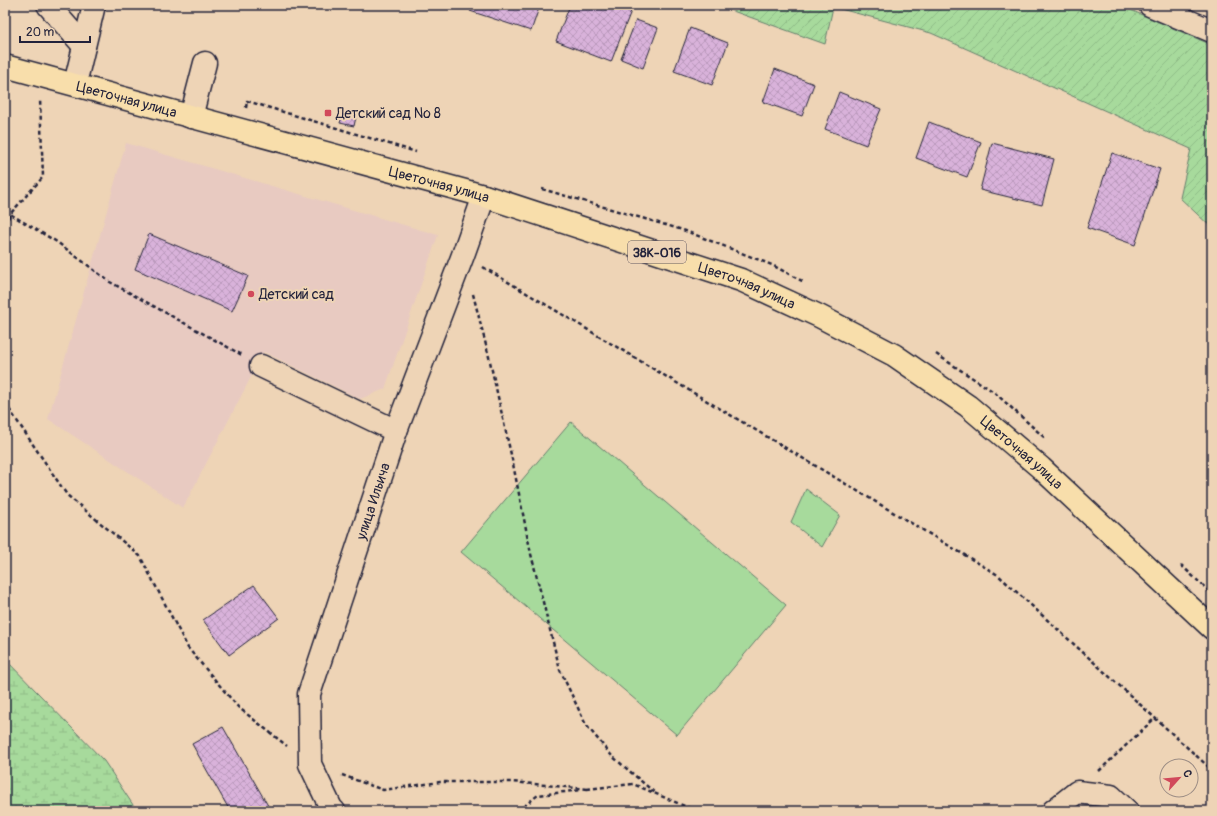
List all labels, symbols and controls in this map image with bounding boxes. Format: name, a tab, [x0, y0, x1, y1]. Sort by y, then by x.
scale bar	[20, 18, 90, 44]
text: 20 m	[26, 25, 55, 40]
street label: Цветочная улица	[74, 78, 179, 121]
place label: Детский сад № 8	[335, 105, 441, 122]
marker: Детский сад № 8	[323, 108, 333, 118]
street label: Цветочная улица	[387, 163, 492, 206]
road number: 38К-016	[628, 241, 686, 263]
street label: Цветочная улица	[696, 259, 798, 313]
place label: Детский сад	[258, 286, 334, 303]
marker: Детский сад	[246, 289, 256, 299]
street label: Цветочная улица	[977, 412, 1066, 493]
street label: улица Ильича	[352, 461, 394, 543]
north arrow	[1159, 758, 1199, 798]
text: С	[1180, 768, 1195, 780]

